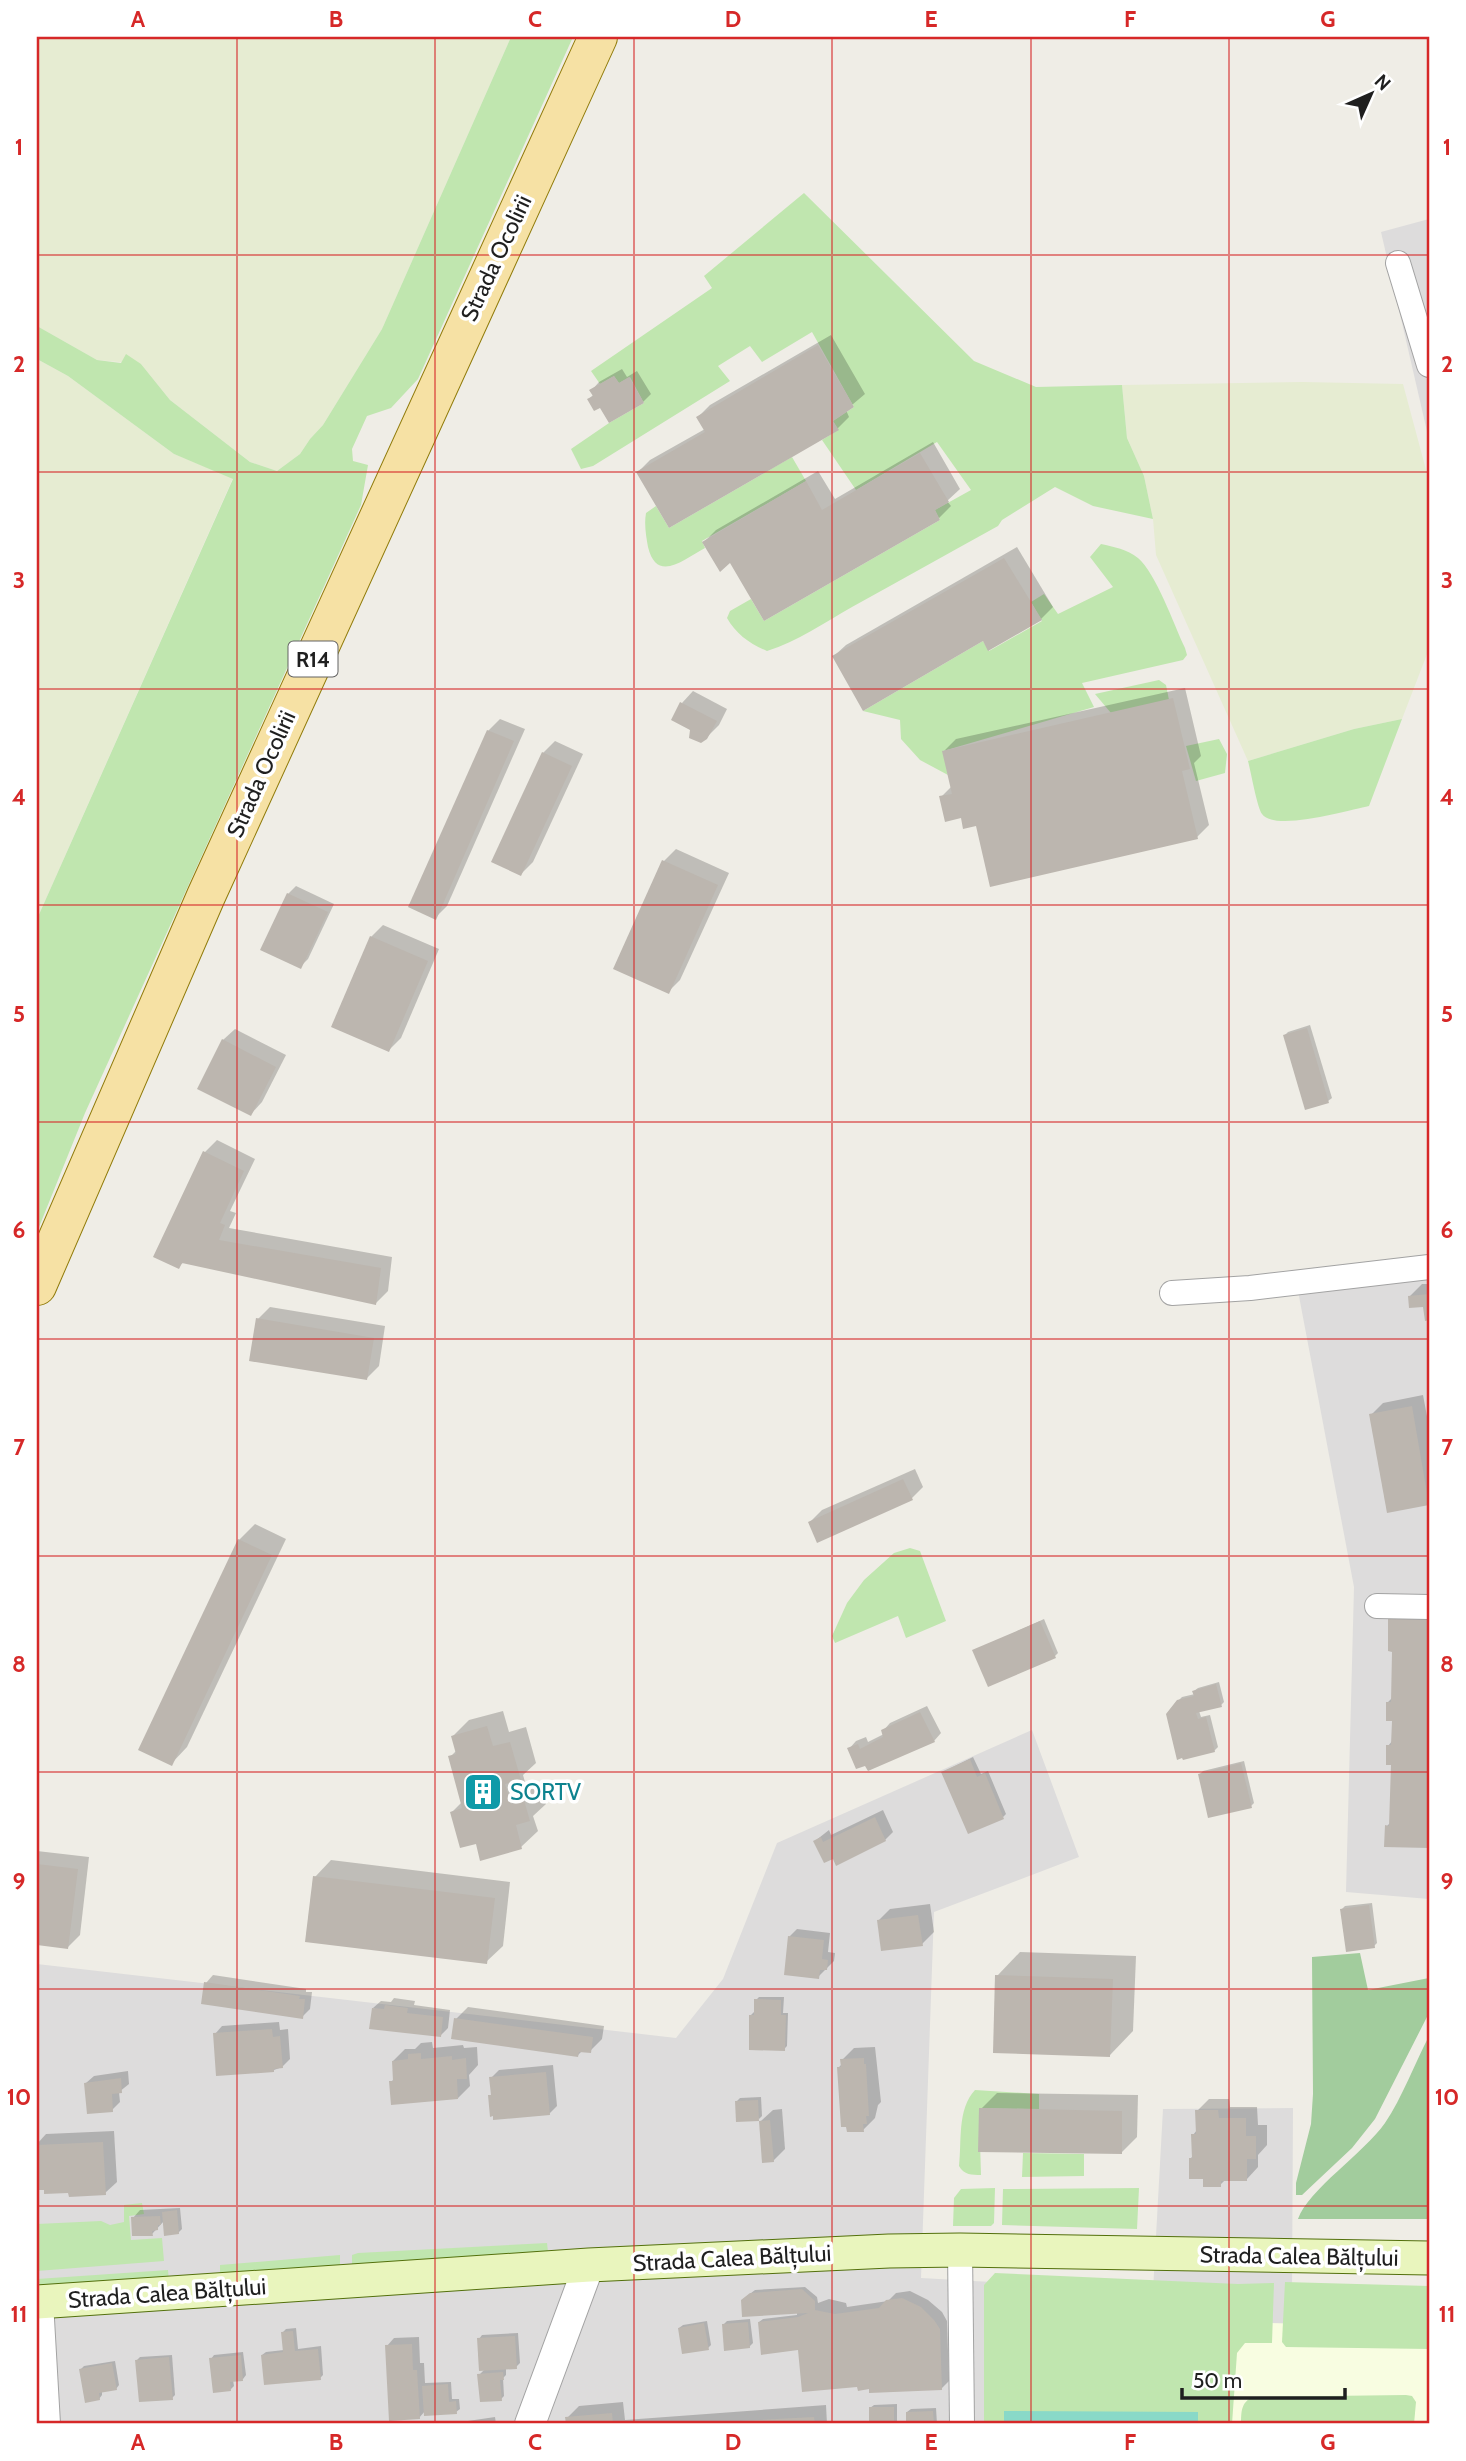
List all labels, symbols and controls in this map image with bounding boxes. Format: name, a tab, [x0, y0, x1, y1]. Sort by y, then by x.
text: A	[131, 5, 146, 33]
text: B	[329, 5, 343, 33]
text: C	[528, 5, 542, 33]
text: D	[725, 5, 741, 33]
text: E	[924, 5, 938, 33]
text: F	[1124, 5, 1136, 33]
text: G	[1320, 5, 1336, 33]
north arrow	[1336, 60, 1406, 130]
text: N	[1370, 69, 1396, 95]
text: 1	[15, 133, 23, 161]
text: 1	[1443, 133, 1451, 161]
street label: Strada Ocolirii	[455, 191, 537, 325]
text: 2	[13, 350, 25, 378]
text: 2	[1441, 350, 1453, 378]
text: 3	[13, 566, 25, 594]
text: 3	[1441, 566, 1453, 594]
road number: R14	[288, 642, 338, 676]
street label: Strada Ocolirii	[221, 706, 301, 842]
text: 4	[12, 783, 26, 811]
text: 4	[1440, 783, 1454, 811]
text: 5	[13, 1000, 25, 1028]
text: 5	[1441, 1000, 1453, 1028]
text: 6	[13, 1216, 25, 1244]
text: 6	[1441, 1216, 1453, 1244]
text: 7	[13, 1433, 25, 1461]
text: 7	[1441, 1433, 1453, 1461]
text: 8	[12, 1650, 26, 1678]
text: 8	[1440, 1650, 1454, 1678]
building icon: SORTV	[462, 1771, 504, 1813]
place label: SORTV	[510, 1778, 581, 1806]
text: 9	[13, 1867, 25, 1895]
text: 9	[1441, 1867, 1453, 1895]
text: 10	[7, 2083, 31, 2111]
text: 10	[1435, 2083, 1459, 2111]
street label: Strada Calea Bălțului	[632, 2239, 832, 2278]
street label: Strada Calea Bălțului	[1199, 2240, 1399, 2273]
street label: Strada Calea Bălțului	[67, 2272, 267, 2315]
text: 11	[11, 2300, 27, 2328]
text: 11	[1439, 2300, 1455, 2328]
scale bar	[1182, 2356, 1345, 2400]
text: 50 m	[1193, 2368, 1242, 2393]
text: A	[131, 2428, 146, 2456]
text: B	[329, 2428, 343, 2456]
text: C	[528, 2428, 542, 2456]
text: D	[725, 2428, 741, 2456]
text: E	[924, 2428, 938, 2456]
text: F	[1124, 2428, 1136, 2456]
text: G	[1320, 2428, 1336, 2456]

